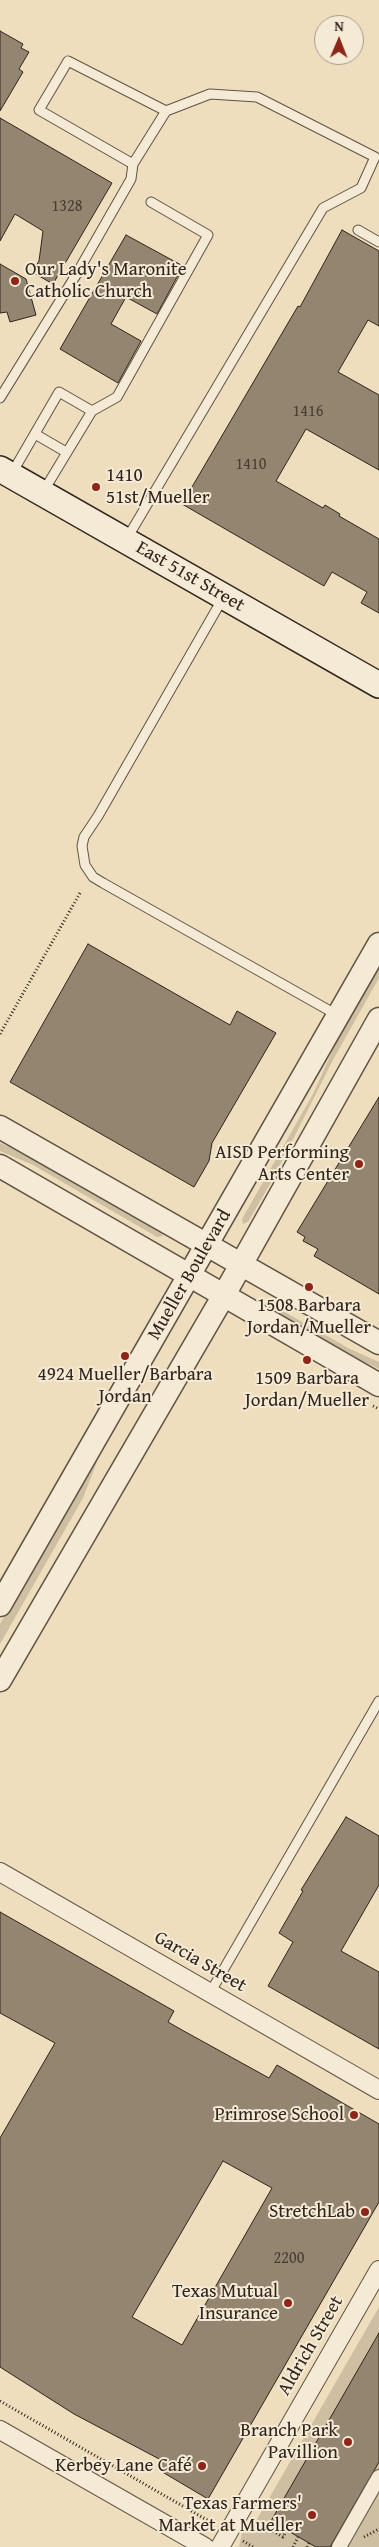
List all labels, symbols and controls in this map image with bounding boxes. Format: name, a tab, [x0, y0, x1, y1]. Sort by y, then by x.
north arrow	[314, 15, 364, 65]
text: N	[334, 16, 344, 36]
house number: 1328	[52, 197, 82, 217]
place label: Our Lady's Maronite Catholic Church	[25, 259, 187, 303]
marker: Our Lady's Maronite Catholic Church	[9, 275, 21, 287]
house number: 1416	[293, 402, 323, 422]
house number: 1410	[236, 455, 266, 475]
place label: 1410 51st/Mueller	[106, 465, 210, 509]
marker: 1410 51st/Mueller	[90, 481, 102, 493]
street label: East 51st Street	[132, 537, 248, 617]
place label: AISD Performing Arts Center	[215, 1142, 349, 1186]
marker: AISD Performing Arts Center	[353, 1158, 365, 1170]
street label: Mueller Boulevard	[143, 1206, 237, 1344]
marker: 1508 Barbara Jordan/Mueller	[303, 1281, 315, 1293]
place label: 1508 Barbara Jordan/Mueller	[247, 1295, 371, 1339]
marker: 4924 Mueller/Barbara Jordan	[119, 1350, 131, 1362]
marker: 1509 Barbara Jordan/Mueller	[301, 1354, 313, 1366]
place label: 4924 Mueller/Barbara Jordan	[38, 1364, 212, 1408]
place label: 1509 Barbara Jordan/Mueller	[245, 1368, 369, 1412]
street label: Garcia Street	[150, 1926, 250, 1998]
place label: Primrose School	[214, 2104, 344, 2126]
marker: Primrose School	[348, 2109, 360, 2121]
place label: StretchLab	[269, 2201, 355, 2223]
marker: StretchLab	[359, 2206, 371, 2218]
house number: 2200	[274, 2249, 304, 2269]
place label: Texas Mutual Insurance	[172, 2281, 278, 2325]
street label: Aldrich Street	[273, 2292, 349, 2400]
marker: Texas Mutual Insurance	[282, 2297, 294, 2309]
place label: Branch Park Pavillion	[240, 2420, 338, 2464]
marker: Branch Park Pavillion	[342, 2436, 354, 2448]
place label: Kerbey Lane Café	[55, 2455, 192, 2477]
marker: Kerbey Lane Café	[196, 2460, 208, 2472]
place label: Texas Farmers' Market at Mueller	[158, 2493, 302, 2537]
marker: Texas Farmers' Market at Mueller	[306, 2509, 318, 2521]

